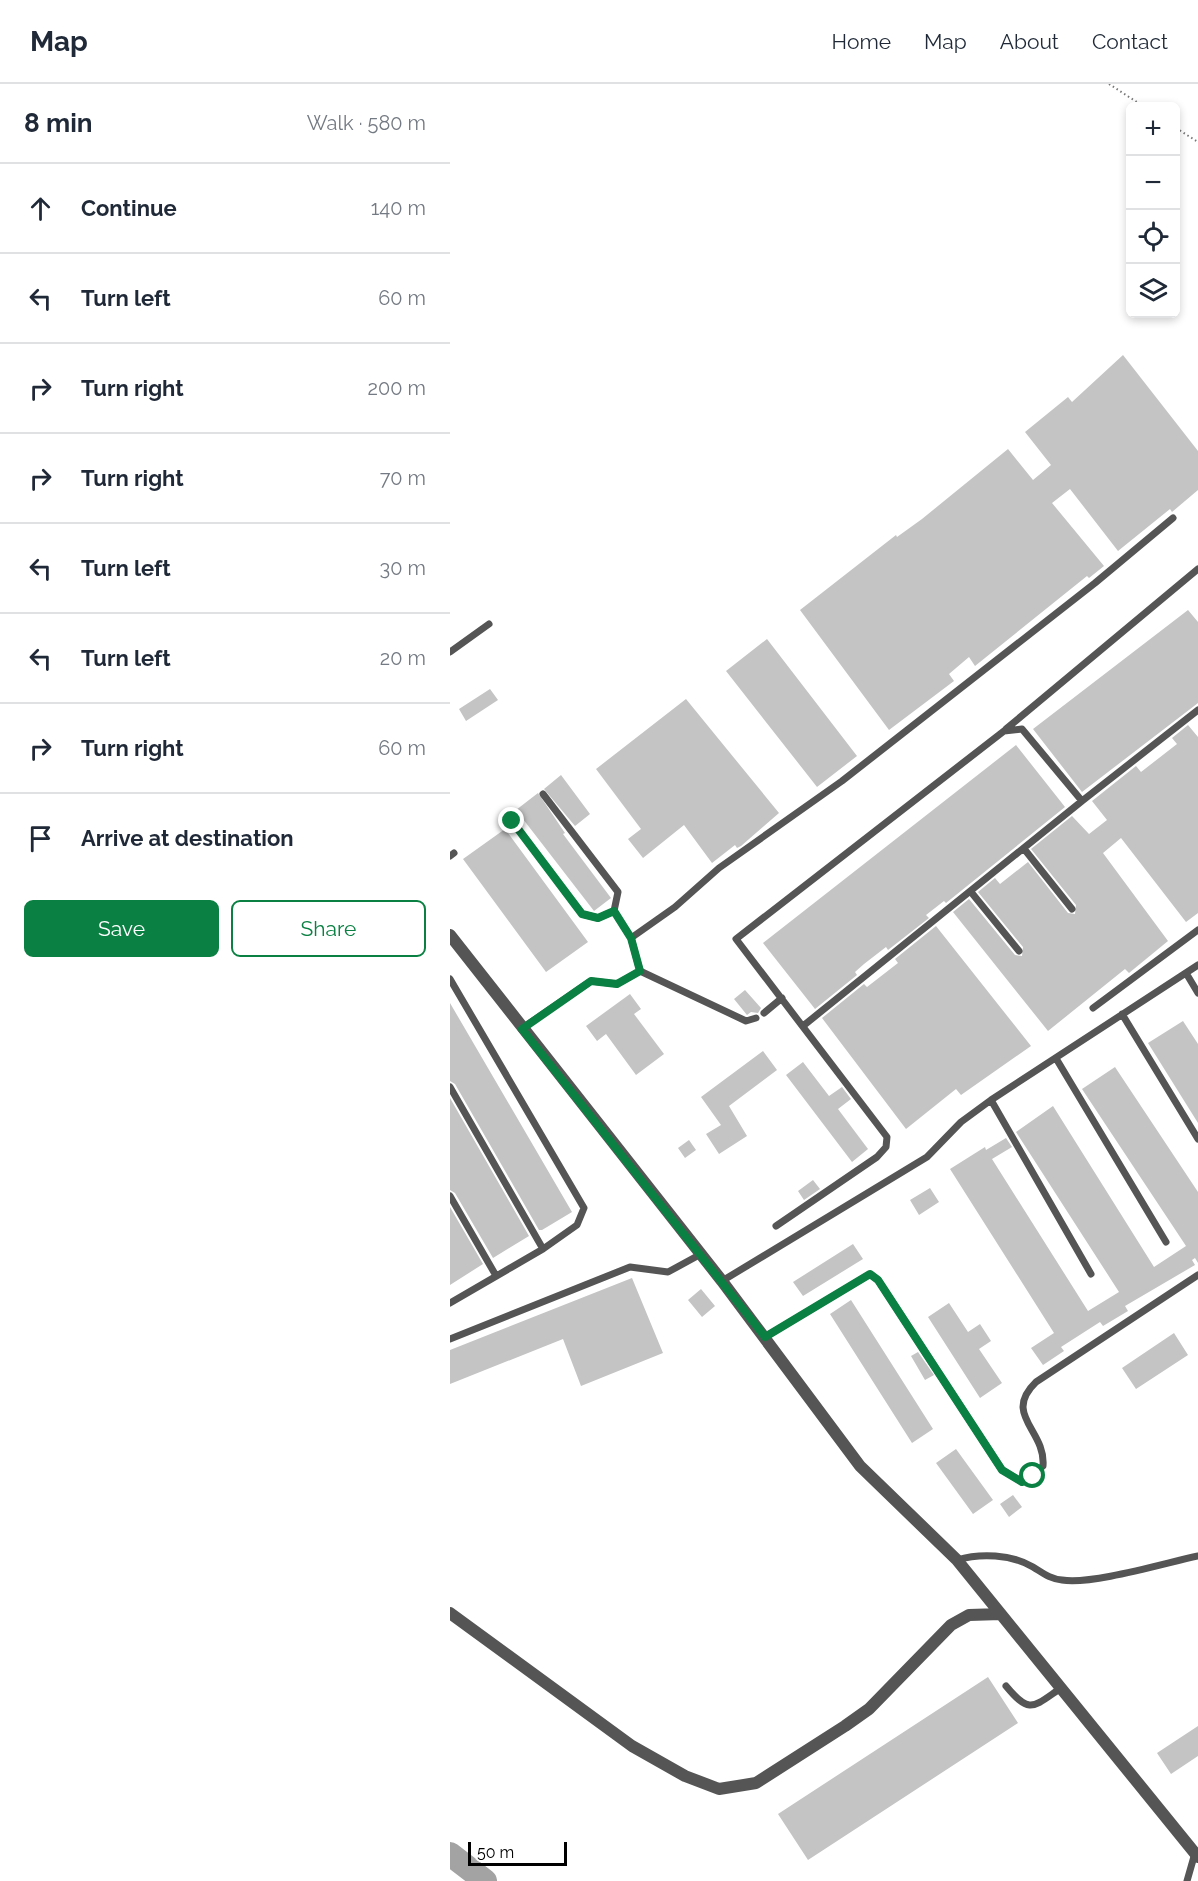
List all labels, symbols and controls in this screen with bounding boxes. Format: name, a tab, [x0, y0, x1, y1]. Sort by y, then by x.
text: Map	[30, 25, 88, 58]
text: Home	[832, 29, 891, 54]
text: Map	[924, 29, 967, 54]
text: About	[1000, 29, 1059, 54]
text: Contact	[1092, 29, 1168, 54]
map controls	[1126, 102, 1180, 318]
button: +	[1126, 102, 1180, 156]
text: 8 min	[24, 108, 92, 138]
text: Walk · 580 m	[307, 111, 426, 135]
button: −	[1126, 156, 1180, 210]
icon: ahead	[24, 192, 57, 225]
text: Continue	[81, 195, 177, 221]
text: 140 m	[371, 196, 426, 220]
button: locate	[1126, 210, 1180, 264]
button: layers	[1126, 264, 1180, 318]
icon: left	[24, 282, 57, 315]
text: Turn left	[81, 285, 171, 311]
text: 60 m	[378, 286, 426, 310]
icon: right	[24, 372, 57, 405]
text: Turn right	[81, 375, 184, 401]
text: 200 m	[368, 376, 426, 400]
icon: right	[24, 462, 57, 495]
text: Turn right	[81, 465, 184, 491]
text: 70 m	[380, 466, 426, 490]
icon: left	[24, 552, 57, 585]
text: Turn left	[81, 555, 171, 581]
text: 30 m	[380, 556, 426, 580]
icon: left	[24, 642, 57, 675]
text: Turn left	[81, 645, 171, 671]
text: 20 m	[380, 646, 426, 670]
icon: right	[24, 732, 57, 765]
text: Turn right	[81, 735, 184, 761]
text: 60 m	[378, 736, 426, 760]
route end	[498, 807, 524, 833]
icon: arrive	[24, 822, 57, 855]
text: Arrive at destination	[81, 825, 294, 851]
button: Save	[24, 900, 219, 957]
button: Share	[231, 900, 426, 957]
route start	[1019, 1462, 1045, 1488]
scale bar	[468, 1839, 567, 1866]
text: 50 m	[477, 1843, 514, 1862]

